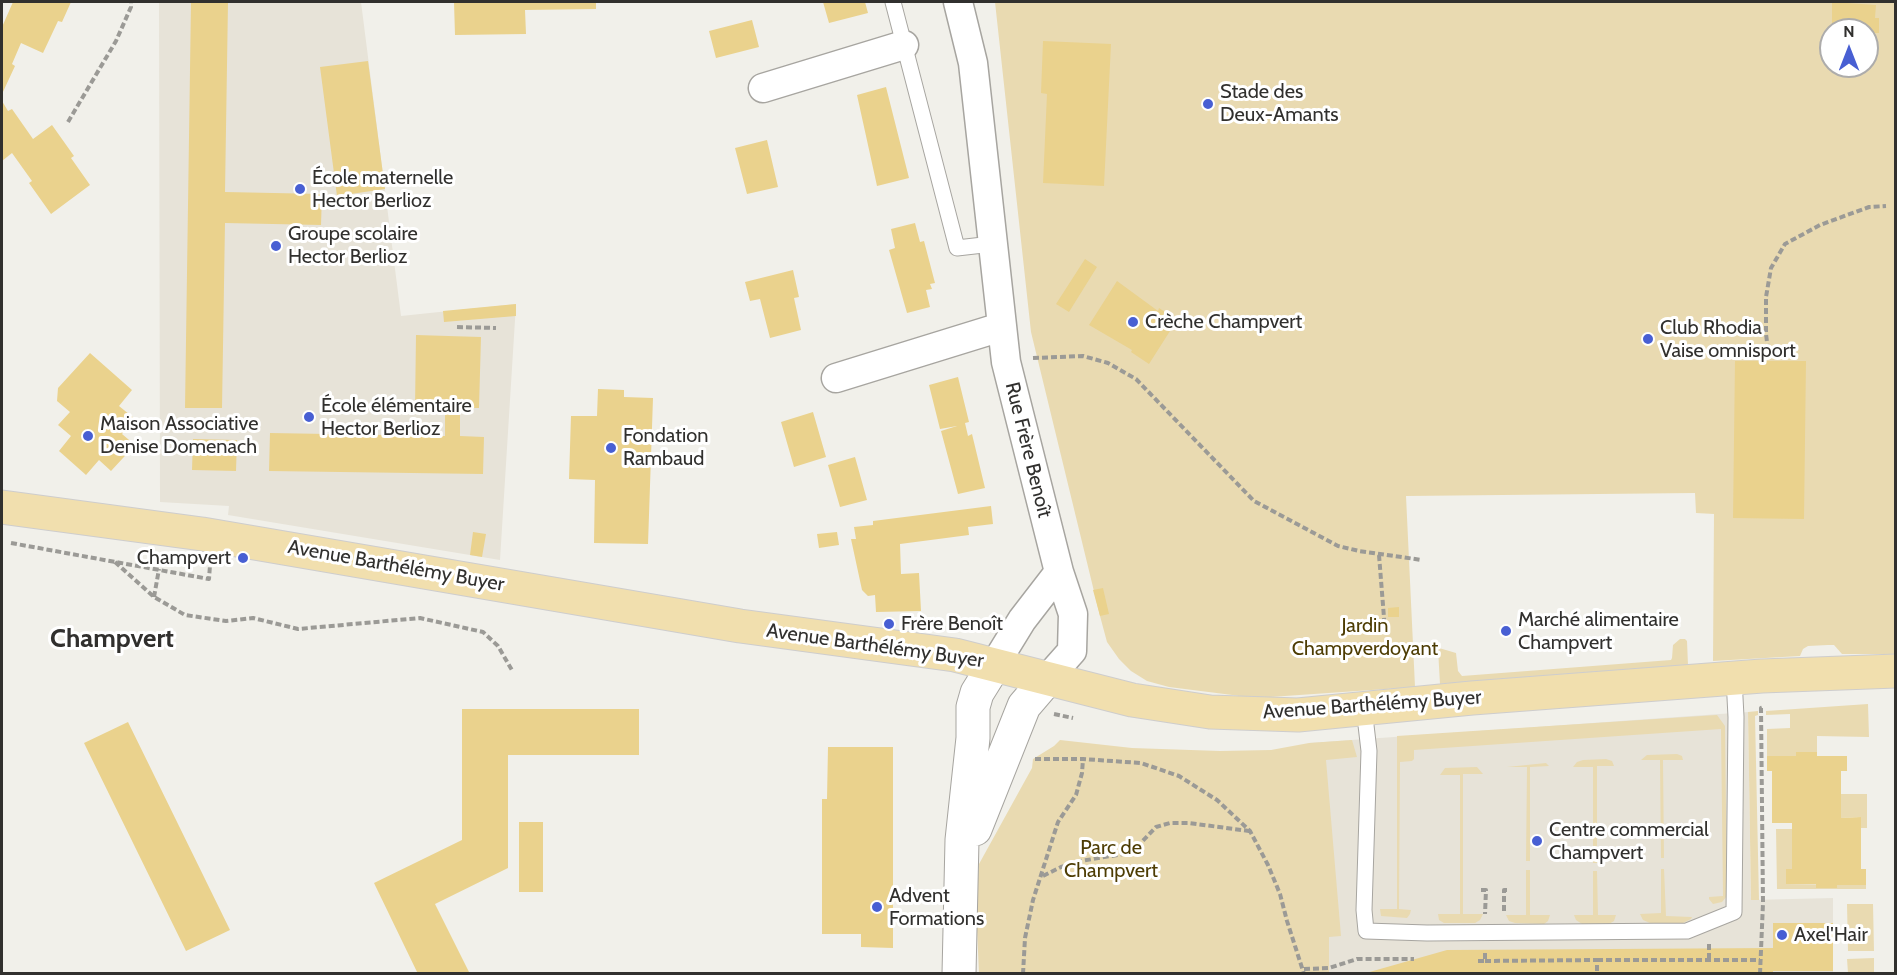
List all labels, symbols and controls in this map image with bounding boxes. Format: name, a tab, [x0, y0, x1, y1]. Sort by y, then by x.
north arrow	[1819, 18, 1879, 78]
text: N	[1843, 22, 1855, 41]
place label: Stade des Deux-Amants	[1220, 80, 1338, 127]
marker: Stade des Deux-Amants	[1201, 97, 1215, 111]
place label: École maternelle Hector Berlioz	[312, 166, 453, 213]
marker: École maternelle Hector Berlioz	[293, 182, 307, 196]
place label: Groupe scolaire Hector Berlioz	[288, 222, 418, 269]
marker: Groupe scolaire Hector Berlioz	[269, 239, 283, 253]
place label: Crèche Champvert	[1145, 310, 1302, 334]
marker: Crèche Champvert	[1126, 315, 1140, 329]
place label: Club Rhodia Vaise omnisport	[1660, 316, 1796, 363]
marker: Club Rhodia Vaise omnisport	[1641, 332, 1655, 346]
street label: Rue Frère Benoît	[1000, 380, 1056, 520]
place label: École élémentaire Hector Berlioz	[321, 394, 472, 441]
marker: École élémentaire Hector Berlioz	[302, 410, 316, 424]
place label: Maison Associative Denise Domenach	[100, 412, 258, 459]
place label: Fondation Rambaud	[623, 424, 708, 471]
marker: Maison Associative Denise Domenach	[81, 429, 95, 443]
marker: Fondation Rambaud	[604, 441, 618, 455]
street label: Avenue Barthélémy Buyer	[286, 535, 506, 597]
place label: Champvert	[137, 546, 231, 570]
marker: Champvert	[236, 551, 250, 565]
place label: Marché alimentaire Champvert	[1518, 608, 1679, 655]
place label: Frère Benoît	[901, 612, 1003, 636]
park label: Jardin Champverdoyant	[1292, 614, 1438, 661]
marker: Frère Benoît	[882, 617, 896, 631]
street label: Avenue Barthélémy Buyer	[765, 619, 985, 673]
district label: Champvert	[50, 623, 174, 655]
marker: Marché alimentaire Champvert	[1499, 624, 1513, 638]
street label: Avenue Barthélémy Buyer	[1262, 685, 1482, 725]
place label: Centre commercial Champvert	[1549, 818, 1709, 865]
marker: Centre commercial Champvert	[1530, 834, 1544, 848]
park label: Parc de Champvert	[1064, 836, 1158, 883]
place label: Advent Formations	[889, 884, 984, 931]
marker: Advent Formations	[870, 900, 884, 914]
place label: Axel'Hair	[1794, 923, 1868, 947]
marker: Axel'Hair	[1775, 928, 1789, 942]

